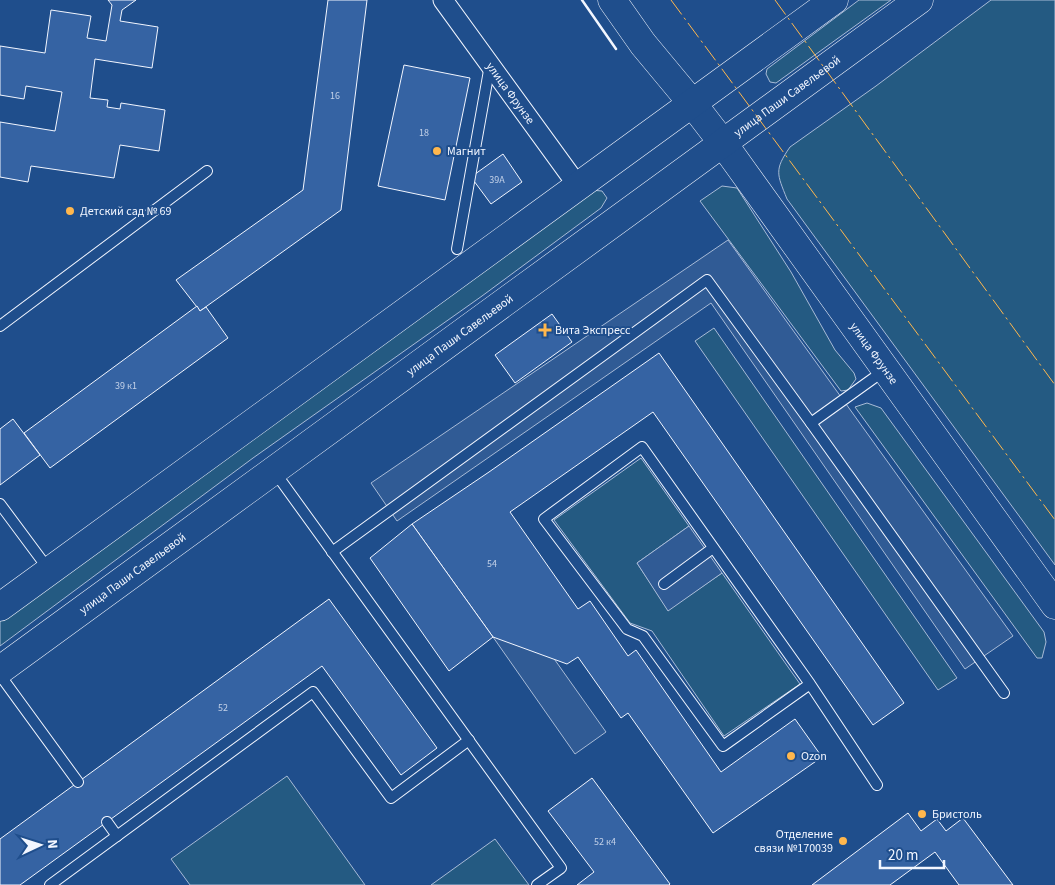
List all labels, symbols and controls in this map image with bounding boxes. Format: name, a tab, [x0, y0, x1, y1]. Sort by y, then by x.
street label: улица Паши Савельевой	[730, 52, 844, 141]
street label: улица Фрунзе	[482, 59, 539, 128]
house number: 16	[330, 89, 340, 103]
house number: 18	[419, 126, 429, 140]
place label: Магнит	[447, 143, 486, 160]
marker: Магнит	[431, 145, 443, 157]
house number: 39А	[489, 173, 505, 187]
place label: Детский сад № 69	[80, 203, 172, 220]
marker: Детский сад № 69	[64, 205, 76, 217]
street label: улица Паши Савельевой	[403, 290, 517, 380]
street label: улица Фрунзе	[845, 319, 902, 388]
place label: Вита Экспресс	[555, 322, 631, 339]
marker: Вита Экспресс	[539, 324, 551, 336]
house number: 39 к1	[115, 379, 137, 393]
street label: улица Паши Савельевой	[76, 529, 190, 619]
house number: 54	[487, 557, 497, 571]
house number: 52	[218, 701, 228, 715]
place label: Ozon	[801, 748, 827, 765]
marker: Ozon	[785, 750, 797, 762]
place label: Бристоль	[932, 806, 982, 823]
marker: Бристоль	[916, 808, 928, 820]
north arrow	[15, 820, 65, 870]
place label: Отделение связи №170039	[754, 826, 833, 857]
house number: 52 к4	[594, 835, 616, 849]
marker: Отделение связи №170039	[837, 835, 849, 847]
scale bar	[880, 838, 944, 870]
text: N	[42, 839, 62, 850]
text: 20 m	[888, 845, 918, 866]

